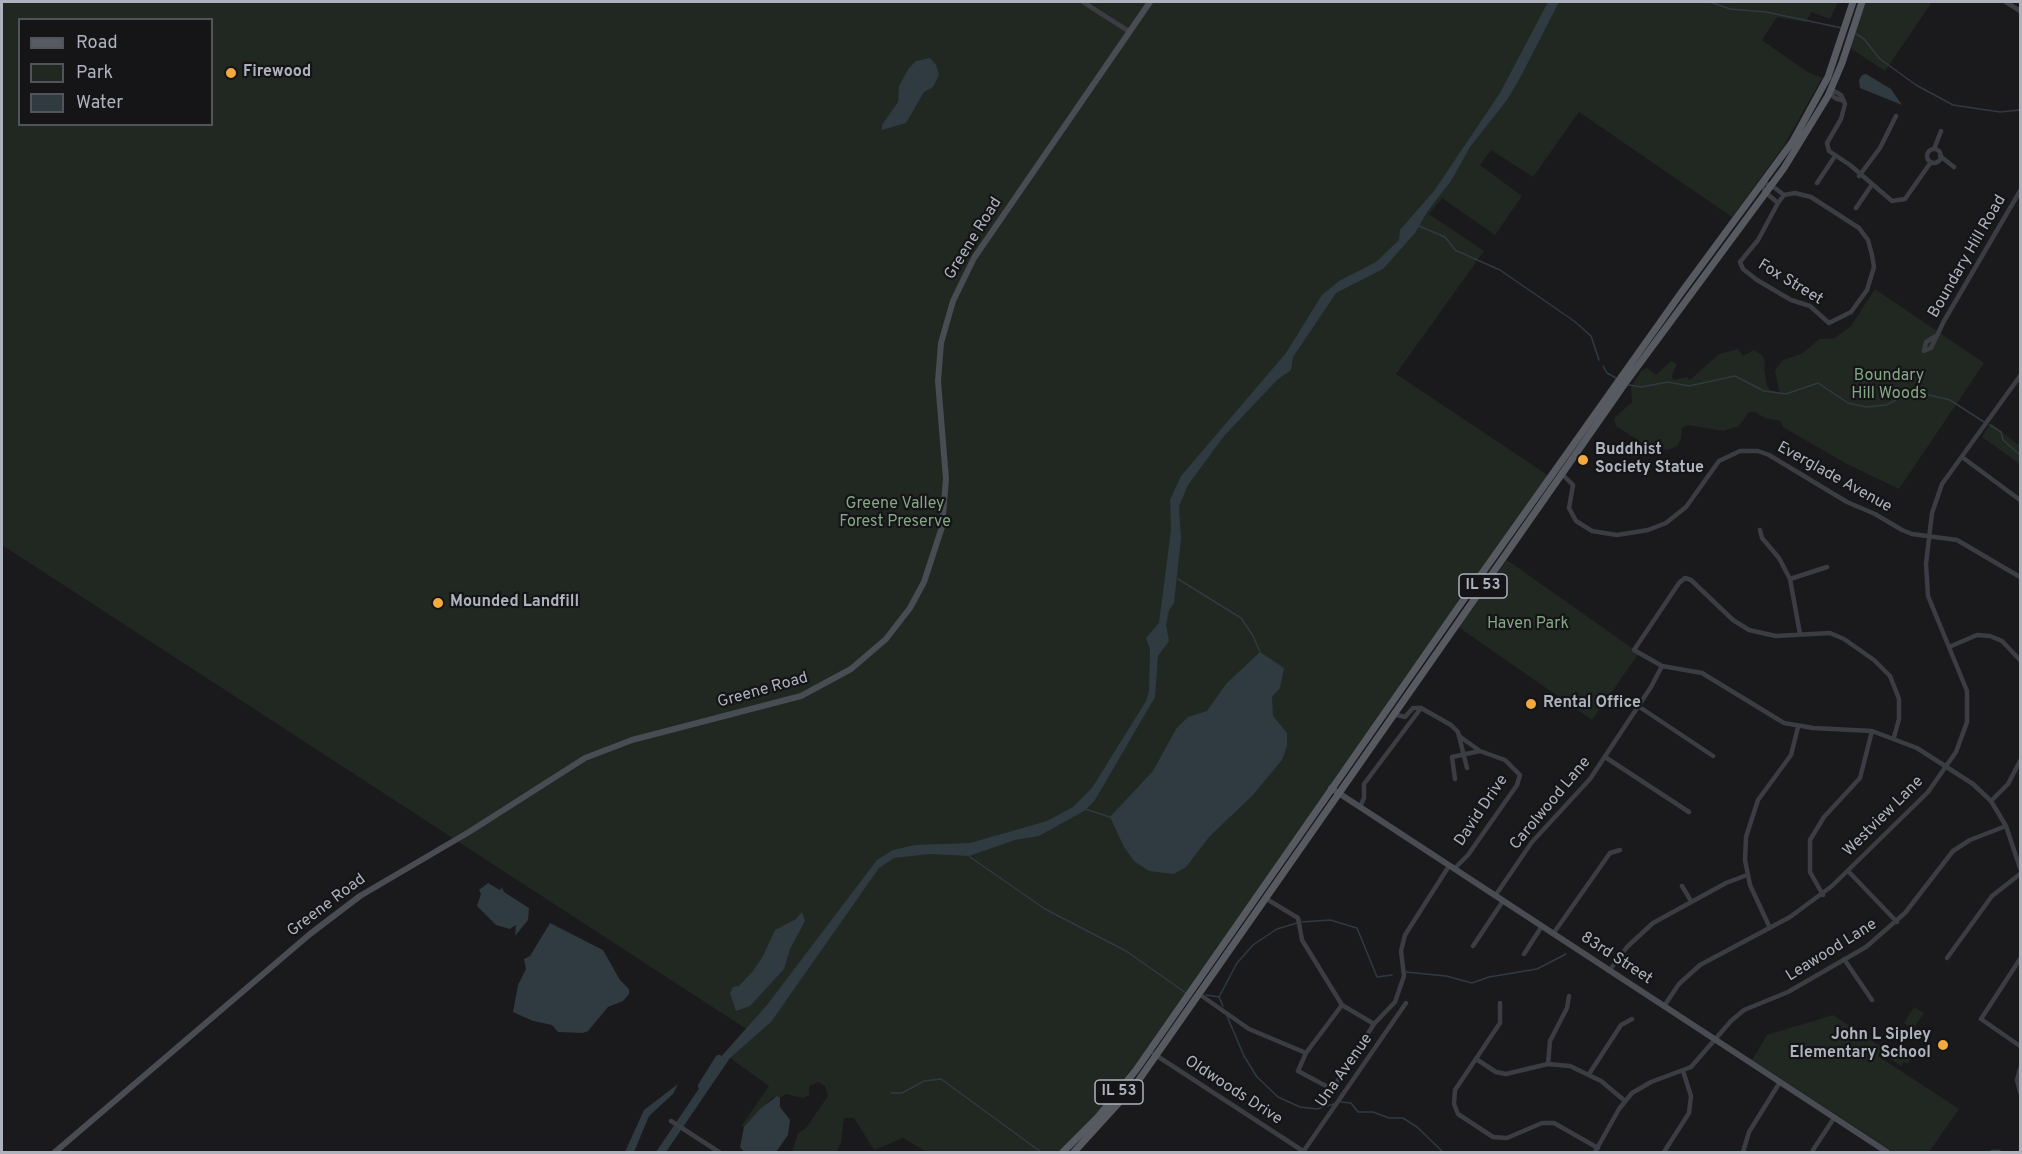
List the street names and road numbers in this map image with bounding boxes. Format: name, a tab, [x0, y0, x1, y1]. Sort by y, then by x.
street label: Boundary Hill Road	[1925, 192, 2011, 322]
street label: Greene Road	[941, 194, 1007, 284]
street label: Fox Street	[1754, 256, 1826, 310]
street label: Everglade Avenue	[1773, 439, 1895, 517]
road number: IL 53	[1459, 574, 1507, 598]
street label: Greene Road	[716, 669, 810, 713]
street label: Carolwood Lane	[1506, 753, 1596, 855]
street label: David Drive	[1451, 772, 1513, 850]
street label: Westview Lane	[1840, 773, 1928, 861]
street label: Greene Road	[284, 870, 370, 942]
street label: Leawood Lane	[1783, 915, 1881, 987]
street label: 83rd Street	[1576, 929, 1656, 989]
street label: Una Avenue	[1313, 1030, 1377, 1112]
street label: Oldwoods Drive	[1181, 1052, 1285, 1130]
road number: IL 53	[1095, 1080, 1143, 1104]

